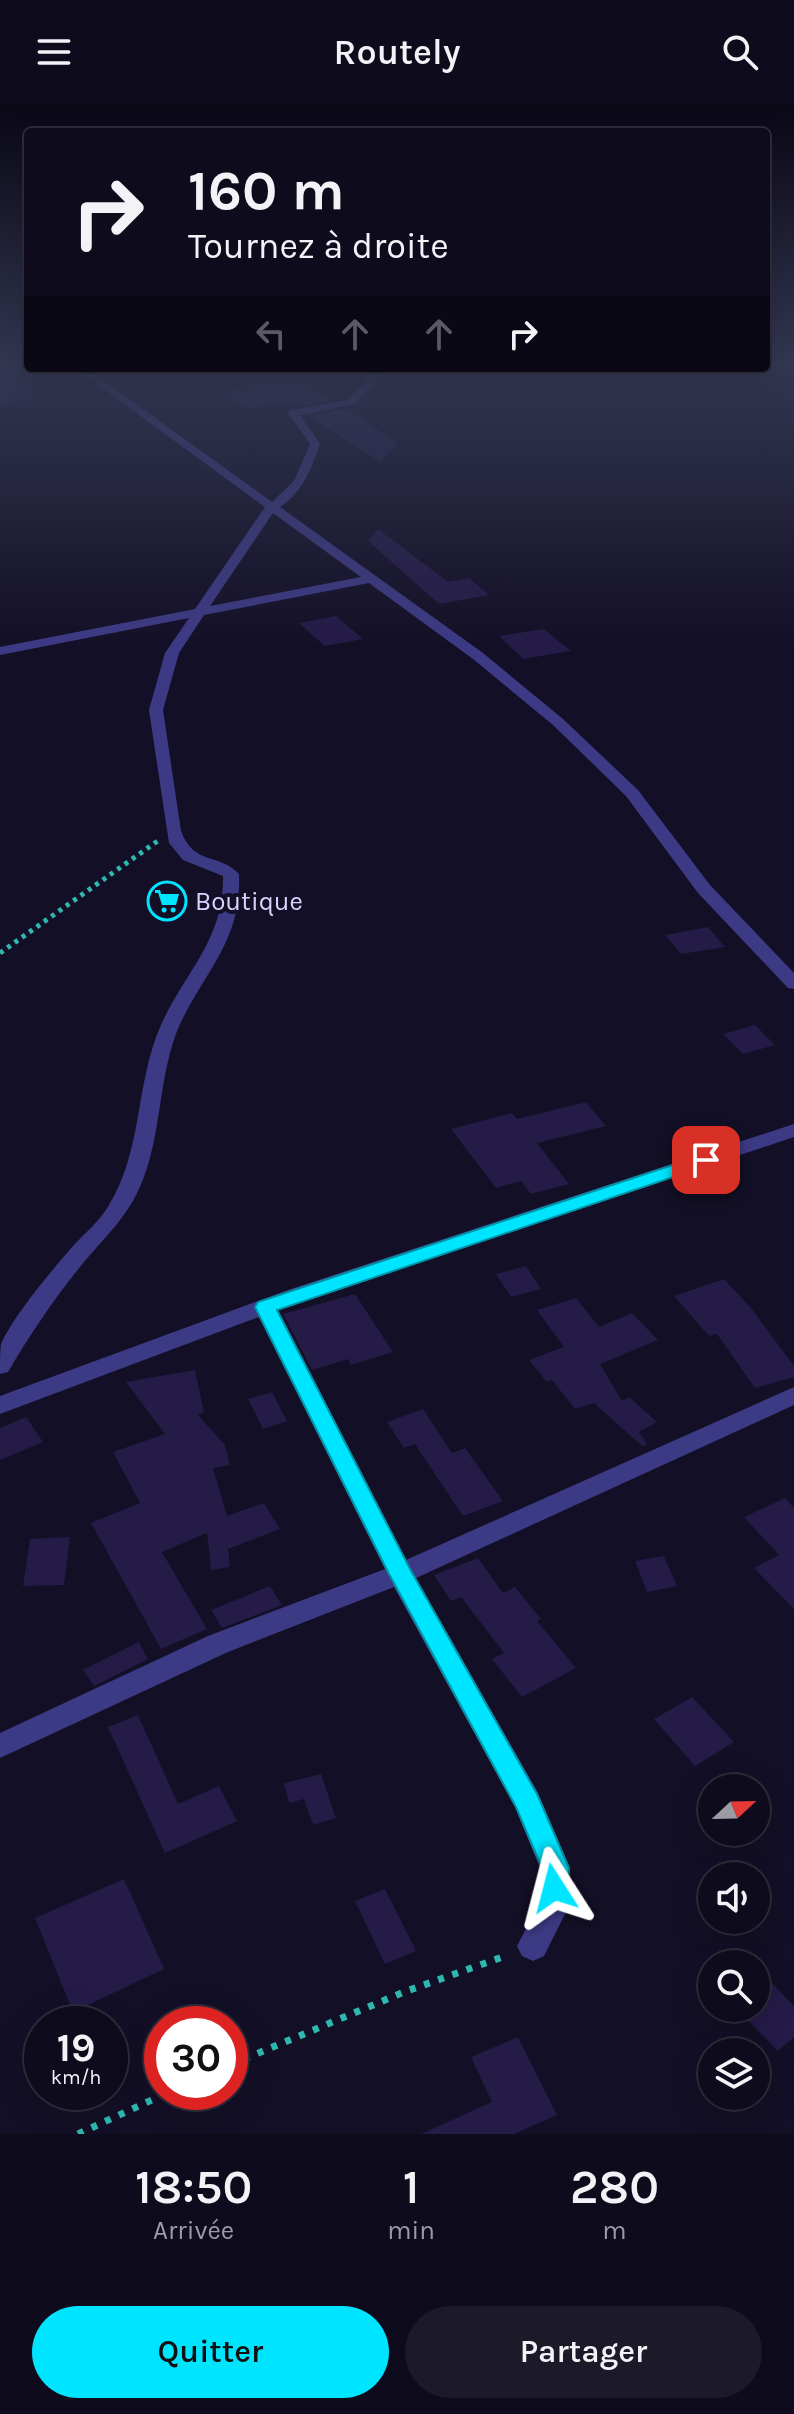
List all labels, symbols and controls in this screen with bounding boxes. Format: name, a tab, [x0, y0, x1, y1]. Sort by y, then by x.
icon: menu	[32, 30, 76, 74]
icon: search	[718, 30, 762, 74]
text: Routely	[334, 31, 460, 73]
text: 160 m	[188, 158, 345, 223]
icon: right	[56, 160, 160, 264]
text: Tournez à droite	[188, 225, 449, 267]
icon: left	[249, 312, 293, 356]
icon: ahead	[333, 312, 377, 356]
icon: ahead	[417, 312, 461, 356]
icon: right	[501, 312, 545, 356]
supermarket icon: Boutique	[146, 880, 188, 922]
place label: Boutique	[195, 886, 303, 917]
pin	[672, 1126, 740, 1194]
icon: arrive	[684, 1138, 728, 1182]
north arrow	[698, 1774, 770, 1846]
map controls	[698, 1774, 770, 2110]
position arrow	[512, 1846, 596, 1930]
button: sound	[698, 1862, 770, 1934]
button: search	[698, 1950, 770, 2022]
speed limit sign: 30	[144, 2006, 248, 2110]
text: 19	[57, 2024, 95, 2071]
button: layers	[698, 2038, 770, 2110]
text: km/h	[51, 2066, 101, 2089]
text: 18:50	[135, 2159, 252, 2215]
text: 1	[403, 2159, 419, 2215]
text: 280	[570, 2159, 659, 2215]
text: Arrivée	[153, 2215, 234, 2246]
text: min	[387, 2215, 435, 2246]
text: m	[602, 2215, 627, 2246]
button: Quitter	[32, 2306, 389, 2398]
button: Partager	[405, 2306, 762, 2398]

